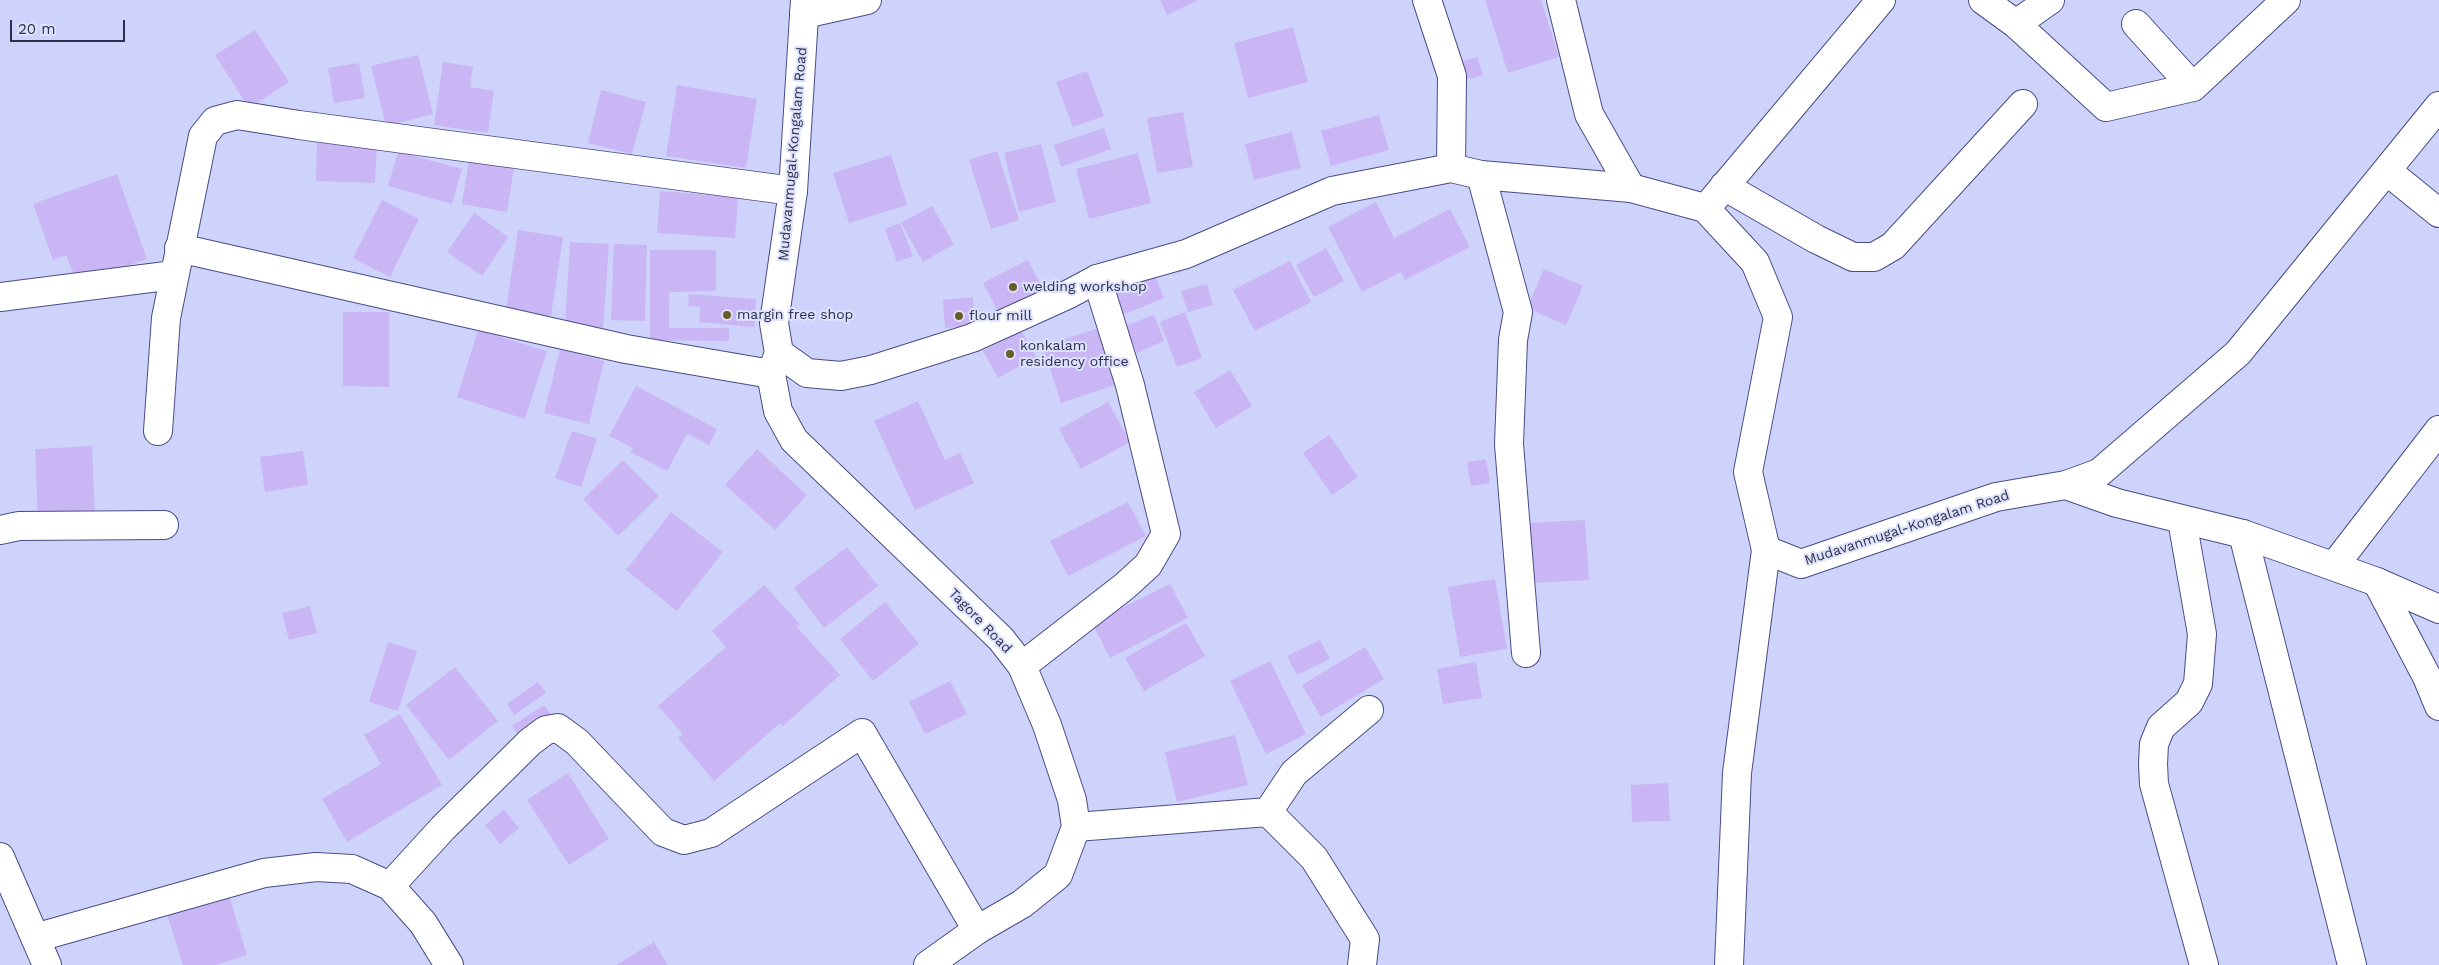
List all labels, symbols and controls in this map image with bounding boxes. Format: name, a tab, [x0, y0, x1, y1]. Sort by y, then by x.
scale bar	[12, 10, 128, 42]
text: 20 m	[18, 20, 56, 38]
street label: Mudavanmugal-Kongalam Road	[775, 46, 811, 262]
place label: welding workshop	[1023, 279, 1147, 295]
marker: welding workshop	[1007, 281, 1019, 293]
place label: margin free shop	[737, 307, 853, 323]
place label: flour mill	[969, 308, 1032, 324]
marker: margin free shop	[721, 309, 733, 321]
marker: flour mill	[953, 310, 965, 322]
place label: konkalam residency office	[1020, 338, 1129, 371]
marker: konkalam residency office	[1004, 348, 1016, 360]
street label: Mudavanmugal-Kongalam Road	[1802, 487, 2012, 569]
street label: Tagore Road	[945, 585, 1015, 657]

